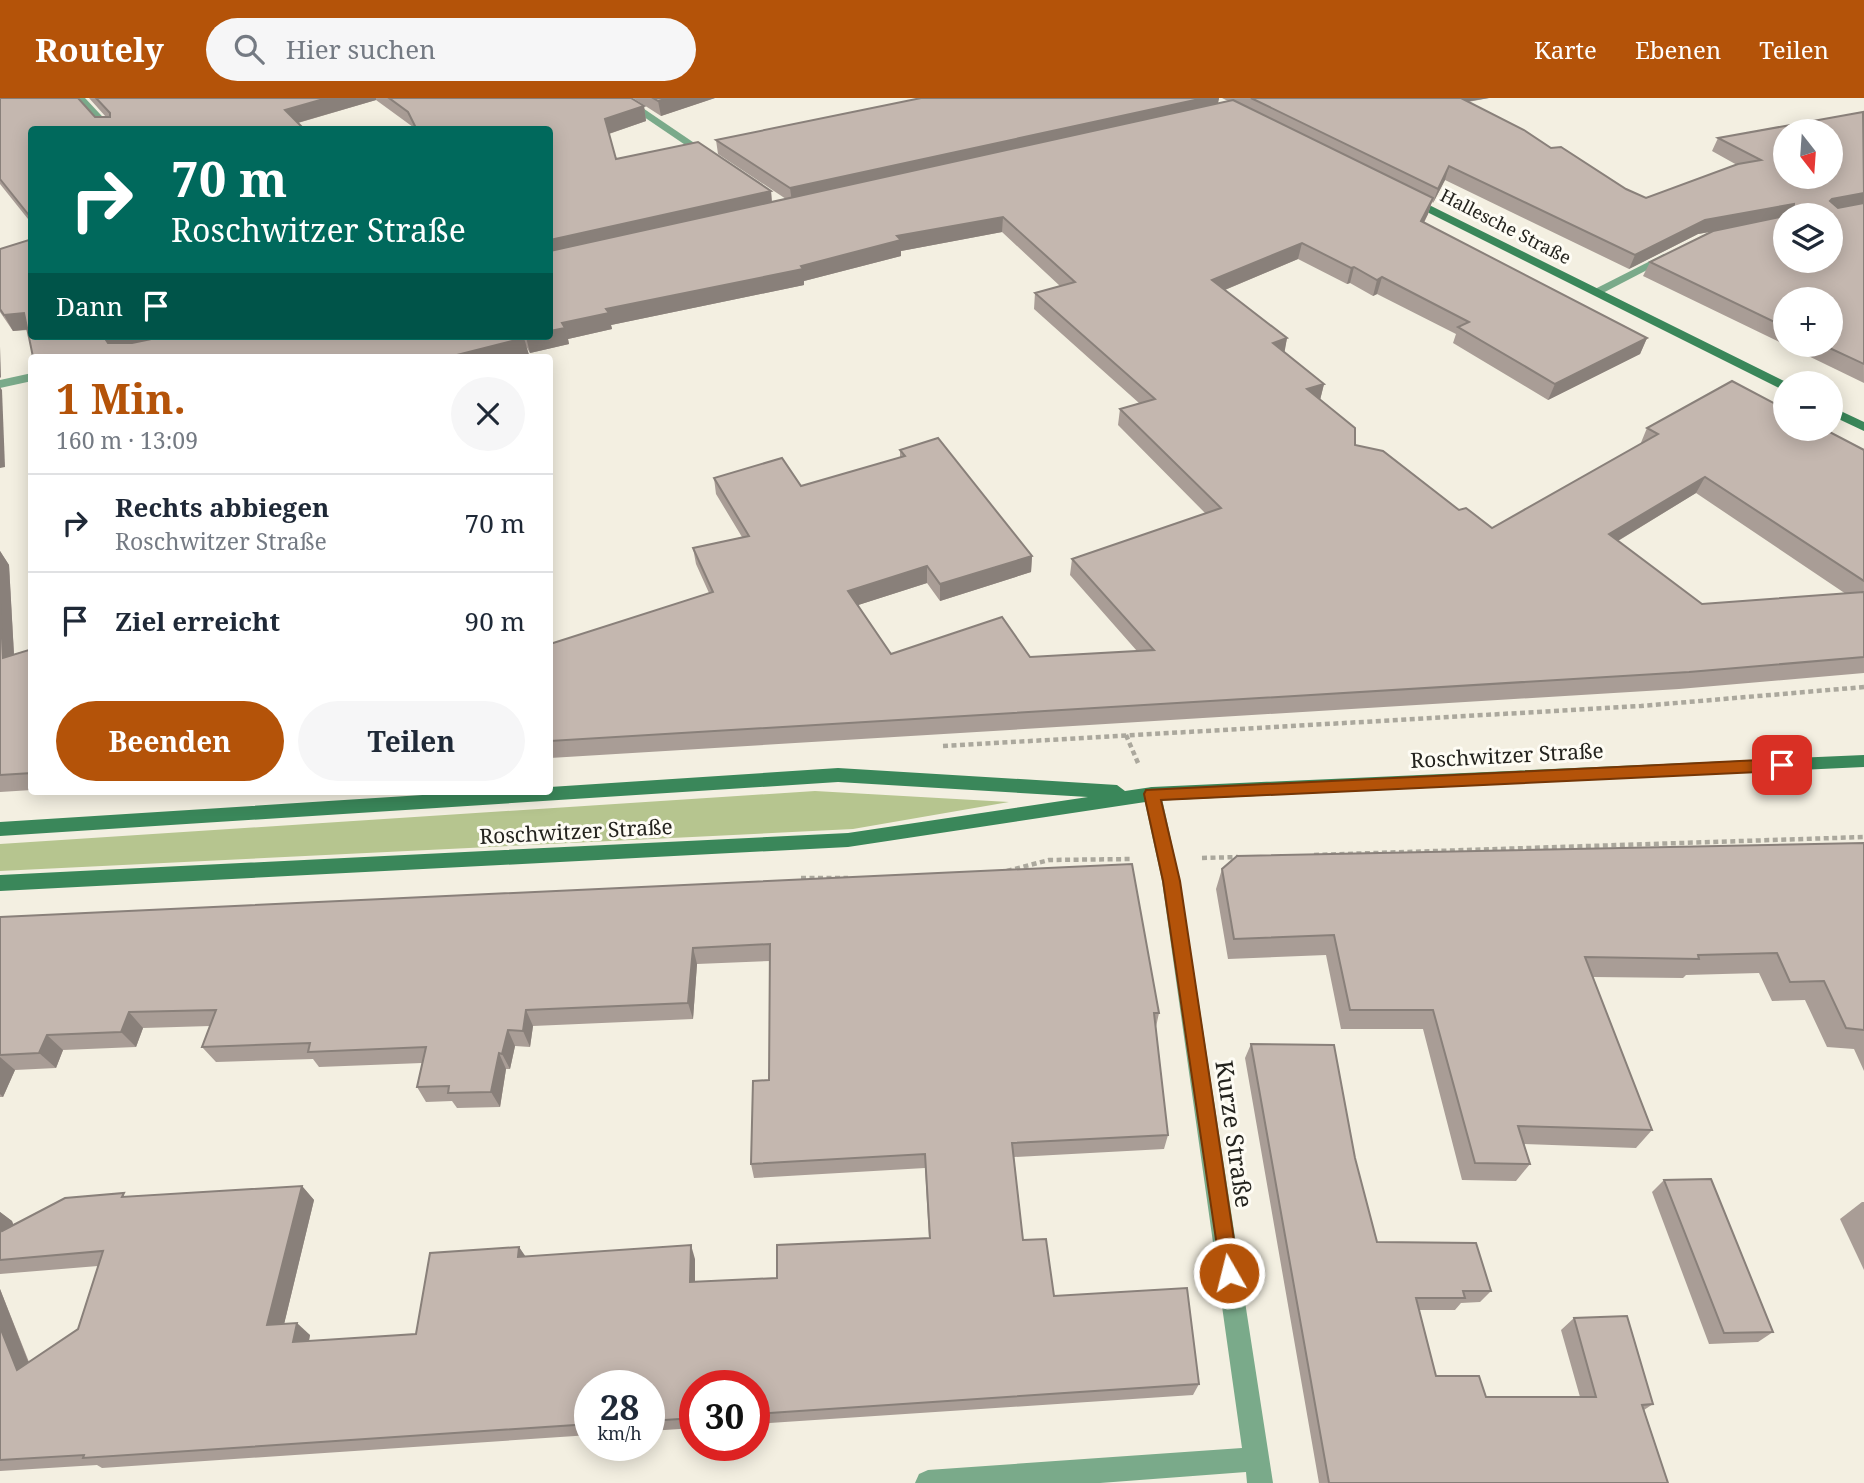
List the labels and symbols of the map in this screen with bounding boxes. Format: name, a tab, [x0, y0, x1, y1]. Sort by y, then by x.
north arrow	[1773, 119, 1843, 189]
street label: Hallesche Straße	[1437, 183, 1575, 269]
pin	[1752, 735, 1812, 795]
street label: Roschwitzer Straße	[1410, 736, 1604, 774]
street label: Roschwitzer Straße	[479, 812, 673, 850]
street label: Kurze Straße	[1208, 1058, 1262, 1210]
position arrow	[1192, 1236, 1266, 1310]
speed limit sign: 30	[679, 1370, 770, 1461]

